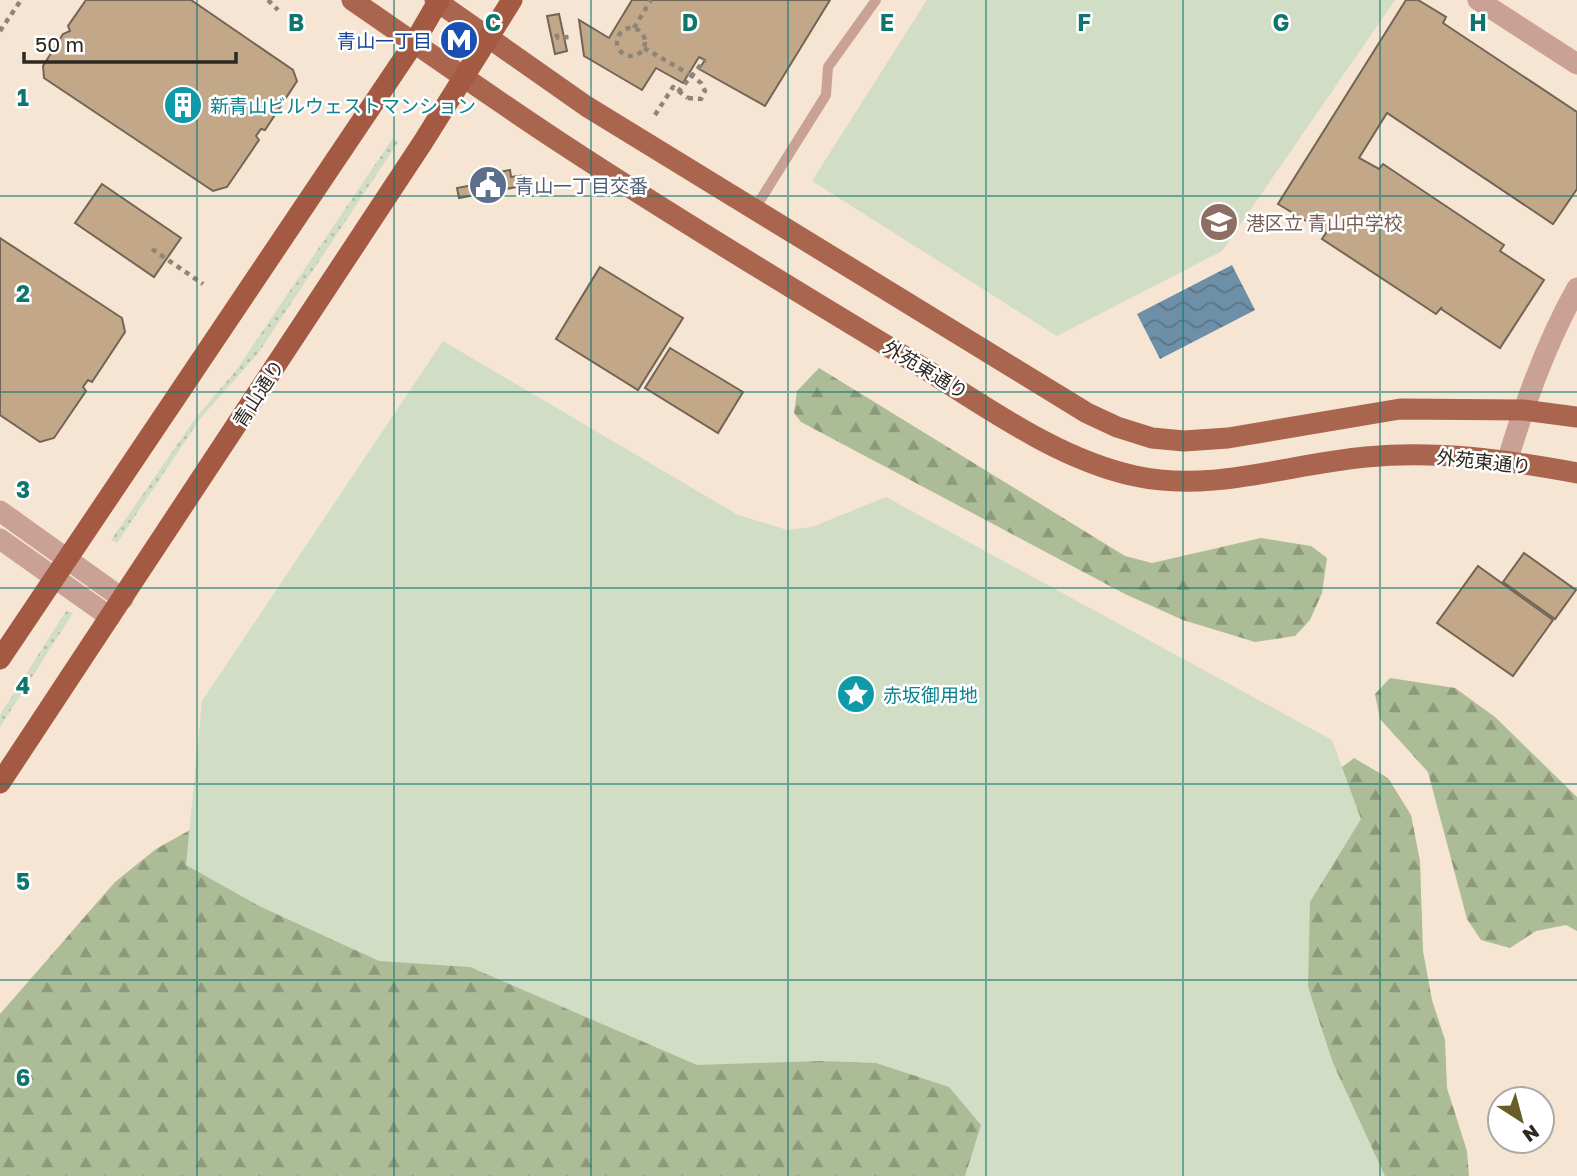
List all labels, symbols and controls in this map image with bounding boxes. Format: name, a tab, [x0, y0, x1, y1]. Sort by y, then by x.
text: B	[288, 8, 304, 36]
text: C	[485, 8, 501, 36]
text: D	[682, 8, 698, 36]
text: E	[880, 8, 894, 36]
text: F	[1077, 8, 1091, 36]
text: G	[1273, 8, 1289, 36]
text: H	[1469, 8, 1487, 36]
metro station icon: 青山一丁目	[438, 19, 480, 61]
scale bar	[24, 21, 236, 65]
place label: 青山一丁目	[337, 29, 432, 52]
text: 50 m	[35, 31, 84, 57]
text: 1	[17, 83, 29, 111]
building icon: 新青山ビルウェストマンション	[162, 84, 204, 126]
place label: 新青山ビルウェストマンション	[210, 94, 476, 117]
public building icon: 青山一丁目交番	[467, 164, 509, 206]
place label: 青山一丁目交番	[515, 174, 648, 197]
school or university icon: 港区立 青山中学校	[1198, 201, 1240, 243]
place label: 港区立 青山中学校	[1246, 211, 1403, 234]
text: 2	[16, 279, 30, 307]
street label: 外苑東通り	[879, 335, 973, 403]
street label: 青山通り	[228, 355, 288, 431]
street label: 外苑東通り	[1436, 445, 1532, 477]
text: 3	[16, 475, 30, 503]
text: 4	[16, 671, 30, 699]
place icon: 赤坂御用地	[835, 673, 877, 715]
place label: 赤坂御用地	[883, 683, 978, 706]
text: 5	[16, 867, 30, 895]
text: 6	[16, 1063, 30, 1091]
north arrow	[1486, 1085, 1556, 1155]
text: N	[1519, 1121, 1544, 1148]

